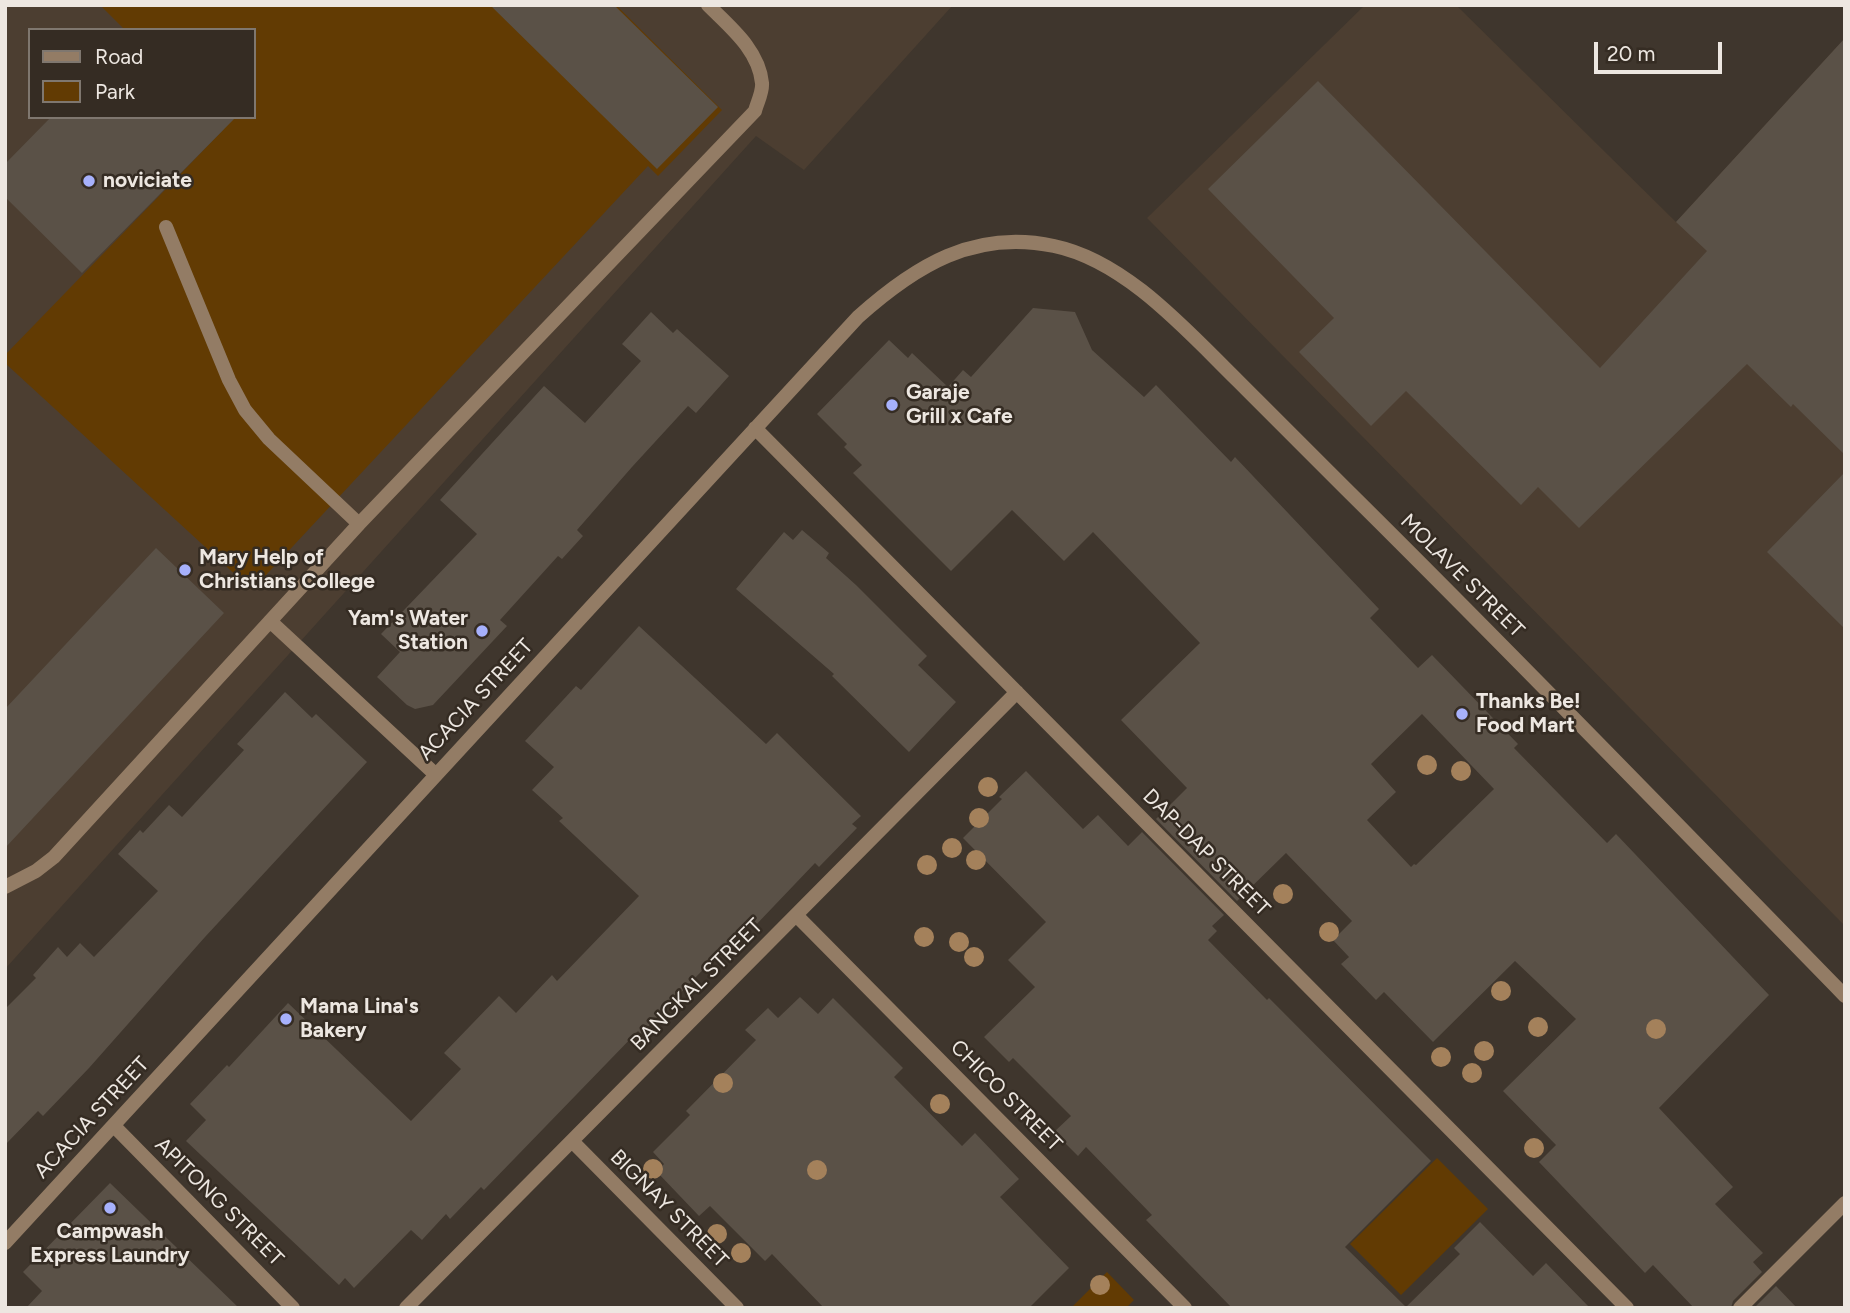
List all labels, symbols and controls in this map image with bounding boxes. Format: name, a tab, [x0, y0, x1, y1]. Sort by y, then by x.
legend	[28, 28, 256, 119]
scale bar	[1598, 28, 1726, 72]
text: 20 m	[1607, 41, 1655, 66]
text: Road	[95, 44, 143, 69]
text: Park	[95, 79, 135, 104]
place label: noviciate	[103, 168, 192, 194]
marker: noviciate	[81, 173, 97, 189]
place label: Garaje Grill x Cafe	[906, 380, 1013, 430]
marker: Garaje Grill x Cafe	[884, 397, 900, 413]
street label: MOLAVE STREET	[1395, 509, 1529, 643]
place label: Mary Help of Christians College	[199, 545, 375, 595]
marker: Mary Help of Christians College	[177, 562, 193, 578]
place label: Yam's Water Station	[348, 606, 468, 656]
marker: Yam's Water Station	[474, 623, 490, 639]
street label: ACACIA STREET	[413, 634, 539, 766]
place label: Thanks Be! Food Mart	[1476, 689, 1580, 739]
marker: Thanks Be! Food Mart	[1454, 706, 1470, 722]
street label: DAP-DAP STREET	[1137, 784, 1275, 922]
street label: BANGKAL STREET	[626, 914, 768, 1056]
place label: Mama Lina's Bakery	[300, 994, 419, 1044]
marker: Mama Lina's Bakery	[278, 1011, 294, 1027]
street label: CHICO STREET	[945, 1035, 1067, 1157]
street label: ACACIA STREET	[29, 1052, 155, 1184]
street label: APITONG STREET	[149, 1132, 289, 1272]
street label: BIGNAY STREET	[605, 1145, 733, 1273]
marker: Campwash Express Laundry	[102, 1200, 118, 1216]
place label: Campwash Express Laundry	[30, 1219, 190, 1269]

